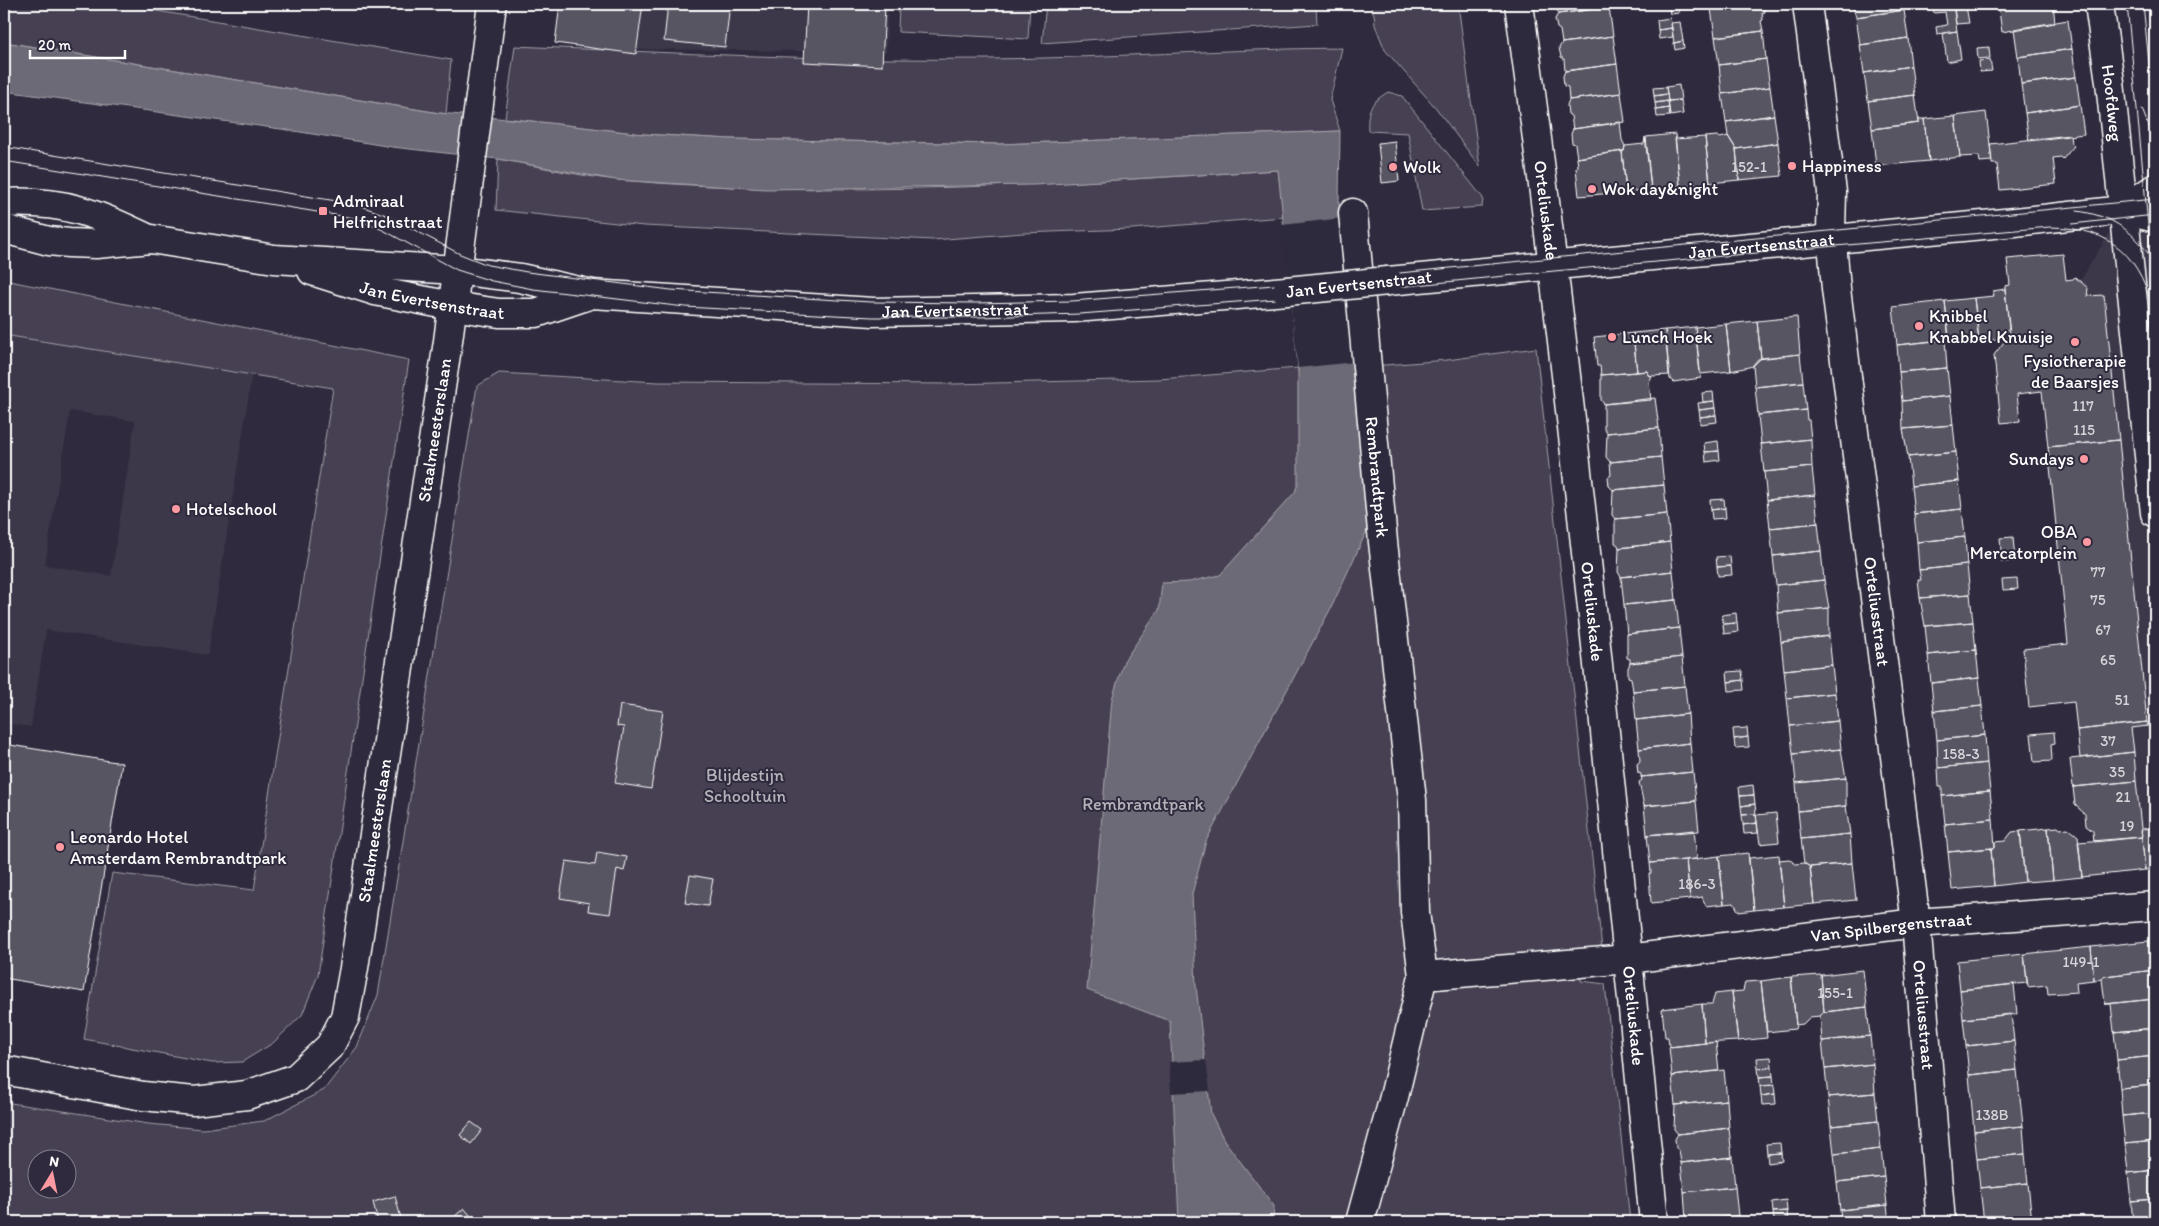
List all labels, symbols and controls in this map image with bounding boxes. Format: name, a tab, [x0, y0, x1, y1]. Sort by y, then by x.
scale bar	[30, 28, 125, 60]
text: 20 m	[38, 36, 72, 54]
street label: Hoofdweg	[2097, 63, 2127, 144]
place label: Happiness	[1802, 155, 1882, 177]
place label: Wolk	[1403, 156, 1441, 178]
house number: 152-1	[1731, 158, 1767, 176]
street label: Orteliuskade	[1529, 159, 1563, 261]
marker: Happiness	[1786, 160, 1798, 172]
marker: Wolk	[1387, 161, 1399, 173]
place label: Wok day&night	[1602, 178, 1718, 200]
marker: Wok day&night	[1586, 183, 1598, 195]
place label: Admiraal Helfrichstraat	[333, 190, 443, 233]
marker: Admiraal Helfrichstraat	[317, 205, 329, 217]
street label: Jan Evertsenstraat	[1687, 228, 1836, 264]
street label: Jan Evertsenstraat	[1285, 265, 1433, 303]
street label: Jan Evertsenstraat	[357, 276, 504, 324]
street label: Jan Evertsenstraat	[882, 298, 1029, 323]
place label: Knibbel Knabbel Knuisje	[1929, 305, 2053, 348]
marker: Knibbel Knabbel Knuisje	[1913, 320, 1925, 332]
place label: Lunch Hoek	[1622, 326, 1713, 348]
marker: Lunch Hoek	[1606, 331, 1618, 343]
marker: Fysiotherapie de Baarsjes	[2069, 336, 2081, 348]
place label: Fysiotherapie de Baarsjes	[2023, 350, 2127, 393]
street label: Staalmeesterslaan	[413, 357, 456, 503]
house number: 117	[2072, 397, 2094, 415]
street label: Rembrandtpark	[1361, 415, 1394, 539]
house number: 115	[2073, 421, 2095, 439]
place label: Sundays	[2009, 448, 2074, 470]
marker: Sundays	[2078, 453, 2090, 465]
place label: Hotelschool	[186, 498, 277, 520]
marker: Hotelschool	[170, 503, 182, 515]
place label: OBA Mercatorplein	[1970, 521, 2077, 564]
marker: OBA Mercatorplein	[2081, 536, 2093, 548]
street label: Orteliusstraat	[1859, 556, 1895, 668]
street label: Orteliuskade	[1576, 561, 1609, 663]
house number: 77	[2091, 563, 2106, 581]
house number: 75	[2090, 591, 2106, 609]
house number: 67	[2095, 621, 2111, 639]
house number: 65	[2100, 651, 2116, 669]
house number: 51	[2115, 691, 2129, 709]
house number: 37	[2100, 732, 2116, 750]
house number: 158-3	[1942, 745, 1980, 763]
street label: Staalmeesterslaan	[353, 757, 396, 904]
house number: 35	[2109, 763, 2125, 781]
park label: Blijdestijn Schooltuin	[704, 764, 786, 807]
house number: 21	[2116, 788, 2130, 806]
park label: Rembrandtpark	[1082, 793, 1204, 815]
house number: 19	[2120, 817, 2135, 835]
place label: Leonardo Hotel Amsterdam Rembrandtpark	[70, 826, 287, 869]
marker: Leonardo Hotel Amsterdam Rembrandtpark	[54, 841, 66, 853]
house number: 186-3	[1678, 875, 1716, 893]
street label: Van Spilbergenstraat	[1810, 908, 1973, 947]
house number: 149-1	[2063, 953, 2099, 971]
street label: Orteliusstraat	[1908, 959, 1939, 1071]
street label: Orteliuskade	[1618, 965, 1650, 1066]
house number: 155-1	[1817, 984, 1853, 1002]
house number: 138B	[1975, 1106, 2009, 1124]
north arrow	[28, 1148, 78, 1198]
text: N	[48, 1152, 60, 1171]

